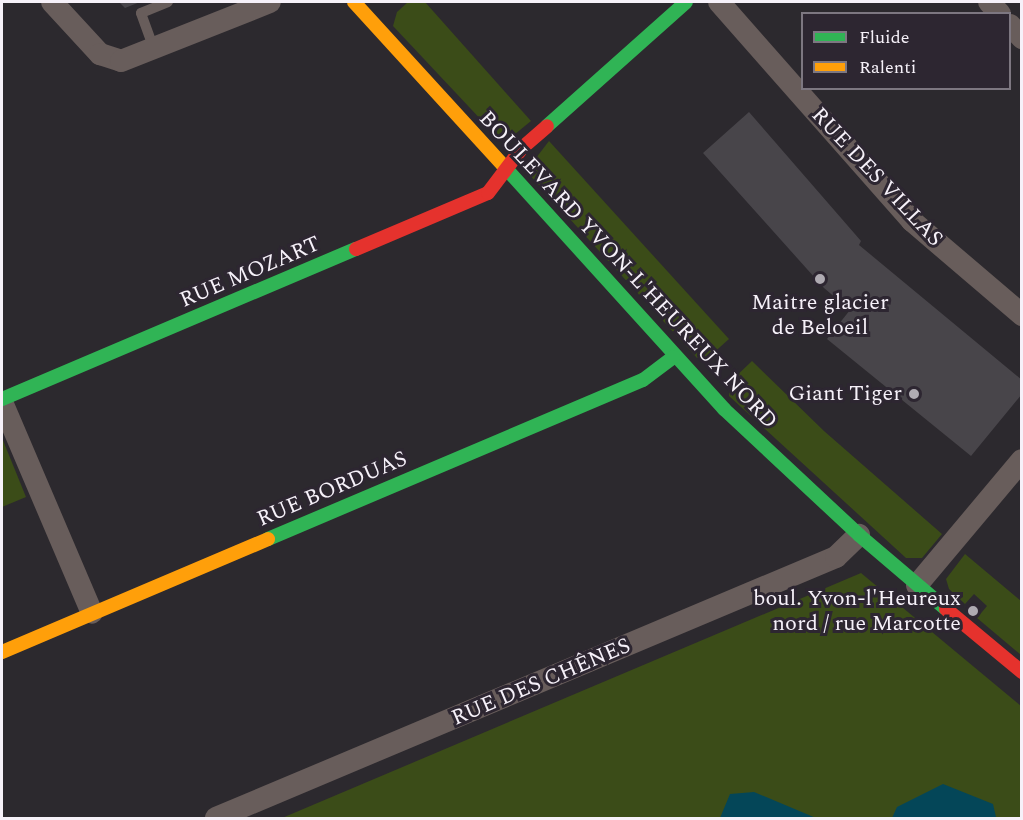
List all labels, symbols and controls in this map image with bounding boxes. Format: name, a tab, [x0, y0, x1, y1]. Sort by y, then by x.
legend	[801, 12, 1011, 90]
text: Fluide	[859, 24, 910, 51]
text: Ralenti	[859, 54, 916, 81]
street label: RUE DES VILLAS	[806, 102, 948, 252]
street label: BOULEVARD YVON-L'HEUREUX NORD	[473, 105, 783, 435]
street label: RUE MOZART	[176, 231, 324, 313]
marker: Maitre glacier de Beloeil	[813, 272, 827, 286]
place label: Maitre glacier de Beloeil	[751, 289, 889, 340]
place label: Giant Tiger	[788, 381, 902, 407]
marker: Giant Tiger	[907, 387, 921, 401]
street label: RUE BORDUAS	[253, 446, 411, 532]
place label: boul. Yvon-l'Heureux nord / rue Marcotte	[753, 585, 961, 636]
marker: boul. Yvon-l'Heureux nord / rue Marcotte	[966, 604, 980, 618]
street label: RUE DES CHÊNES	[448, 632, 634, 732]

